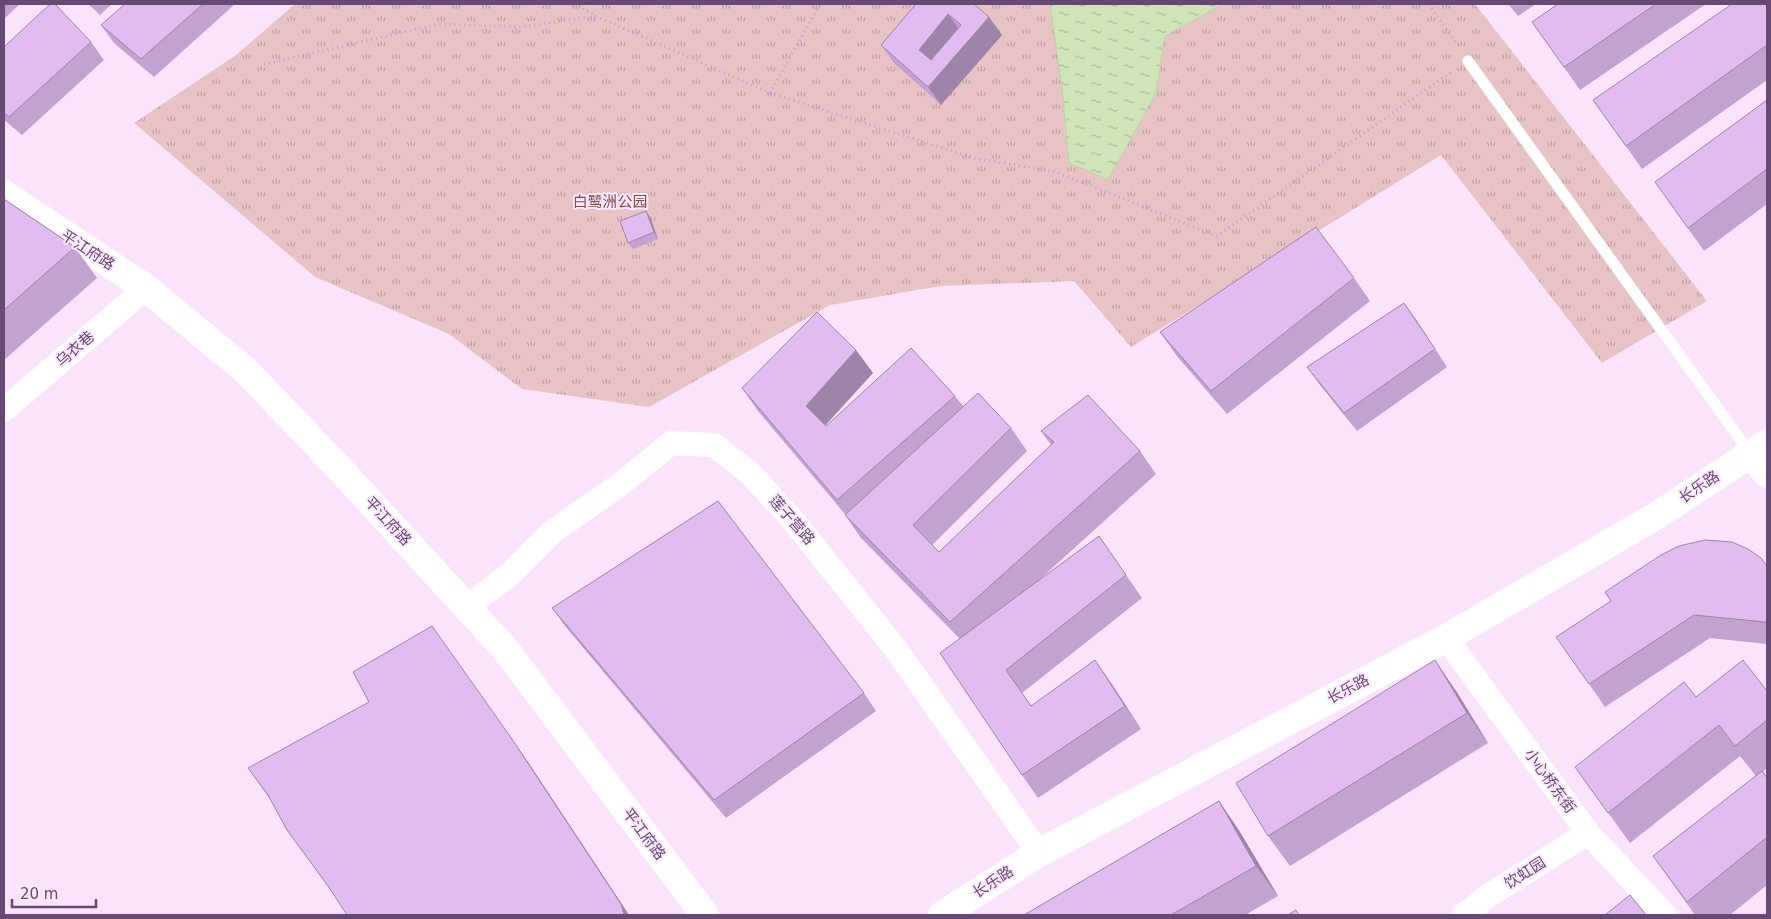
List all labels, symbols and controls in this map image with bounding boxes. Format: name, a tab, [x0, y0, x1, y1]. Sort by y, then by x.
park label: 白鹭洲公园	[572, 193, 648, 211]
street label: 平江府路	[58, 226, 118, 274]
street label: 乌衣巷	[52, 327, 98, 371]
street label: 长乐路	[1675, 467, 1723, 507]
street label: 莲子营路	[766, 491, 818, 549]
street label: 平江府路	[361, 493, 415, 549]
street label: 长乐路	[1324, 670, 1372, 708]
street label: 小心桥东街	[1521, 745, 1579, 817]
street label: 平江府路	[619, 805, 669, 863]
street label: 饮虹园	[1501, 853, 1549, 893]
street label: 长乐路	[969, 862, 1017, 902]
scale bar	[12, 876, 96, 908]
text: 20 m	[20, 885, 58, 903]

